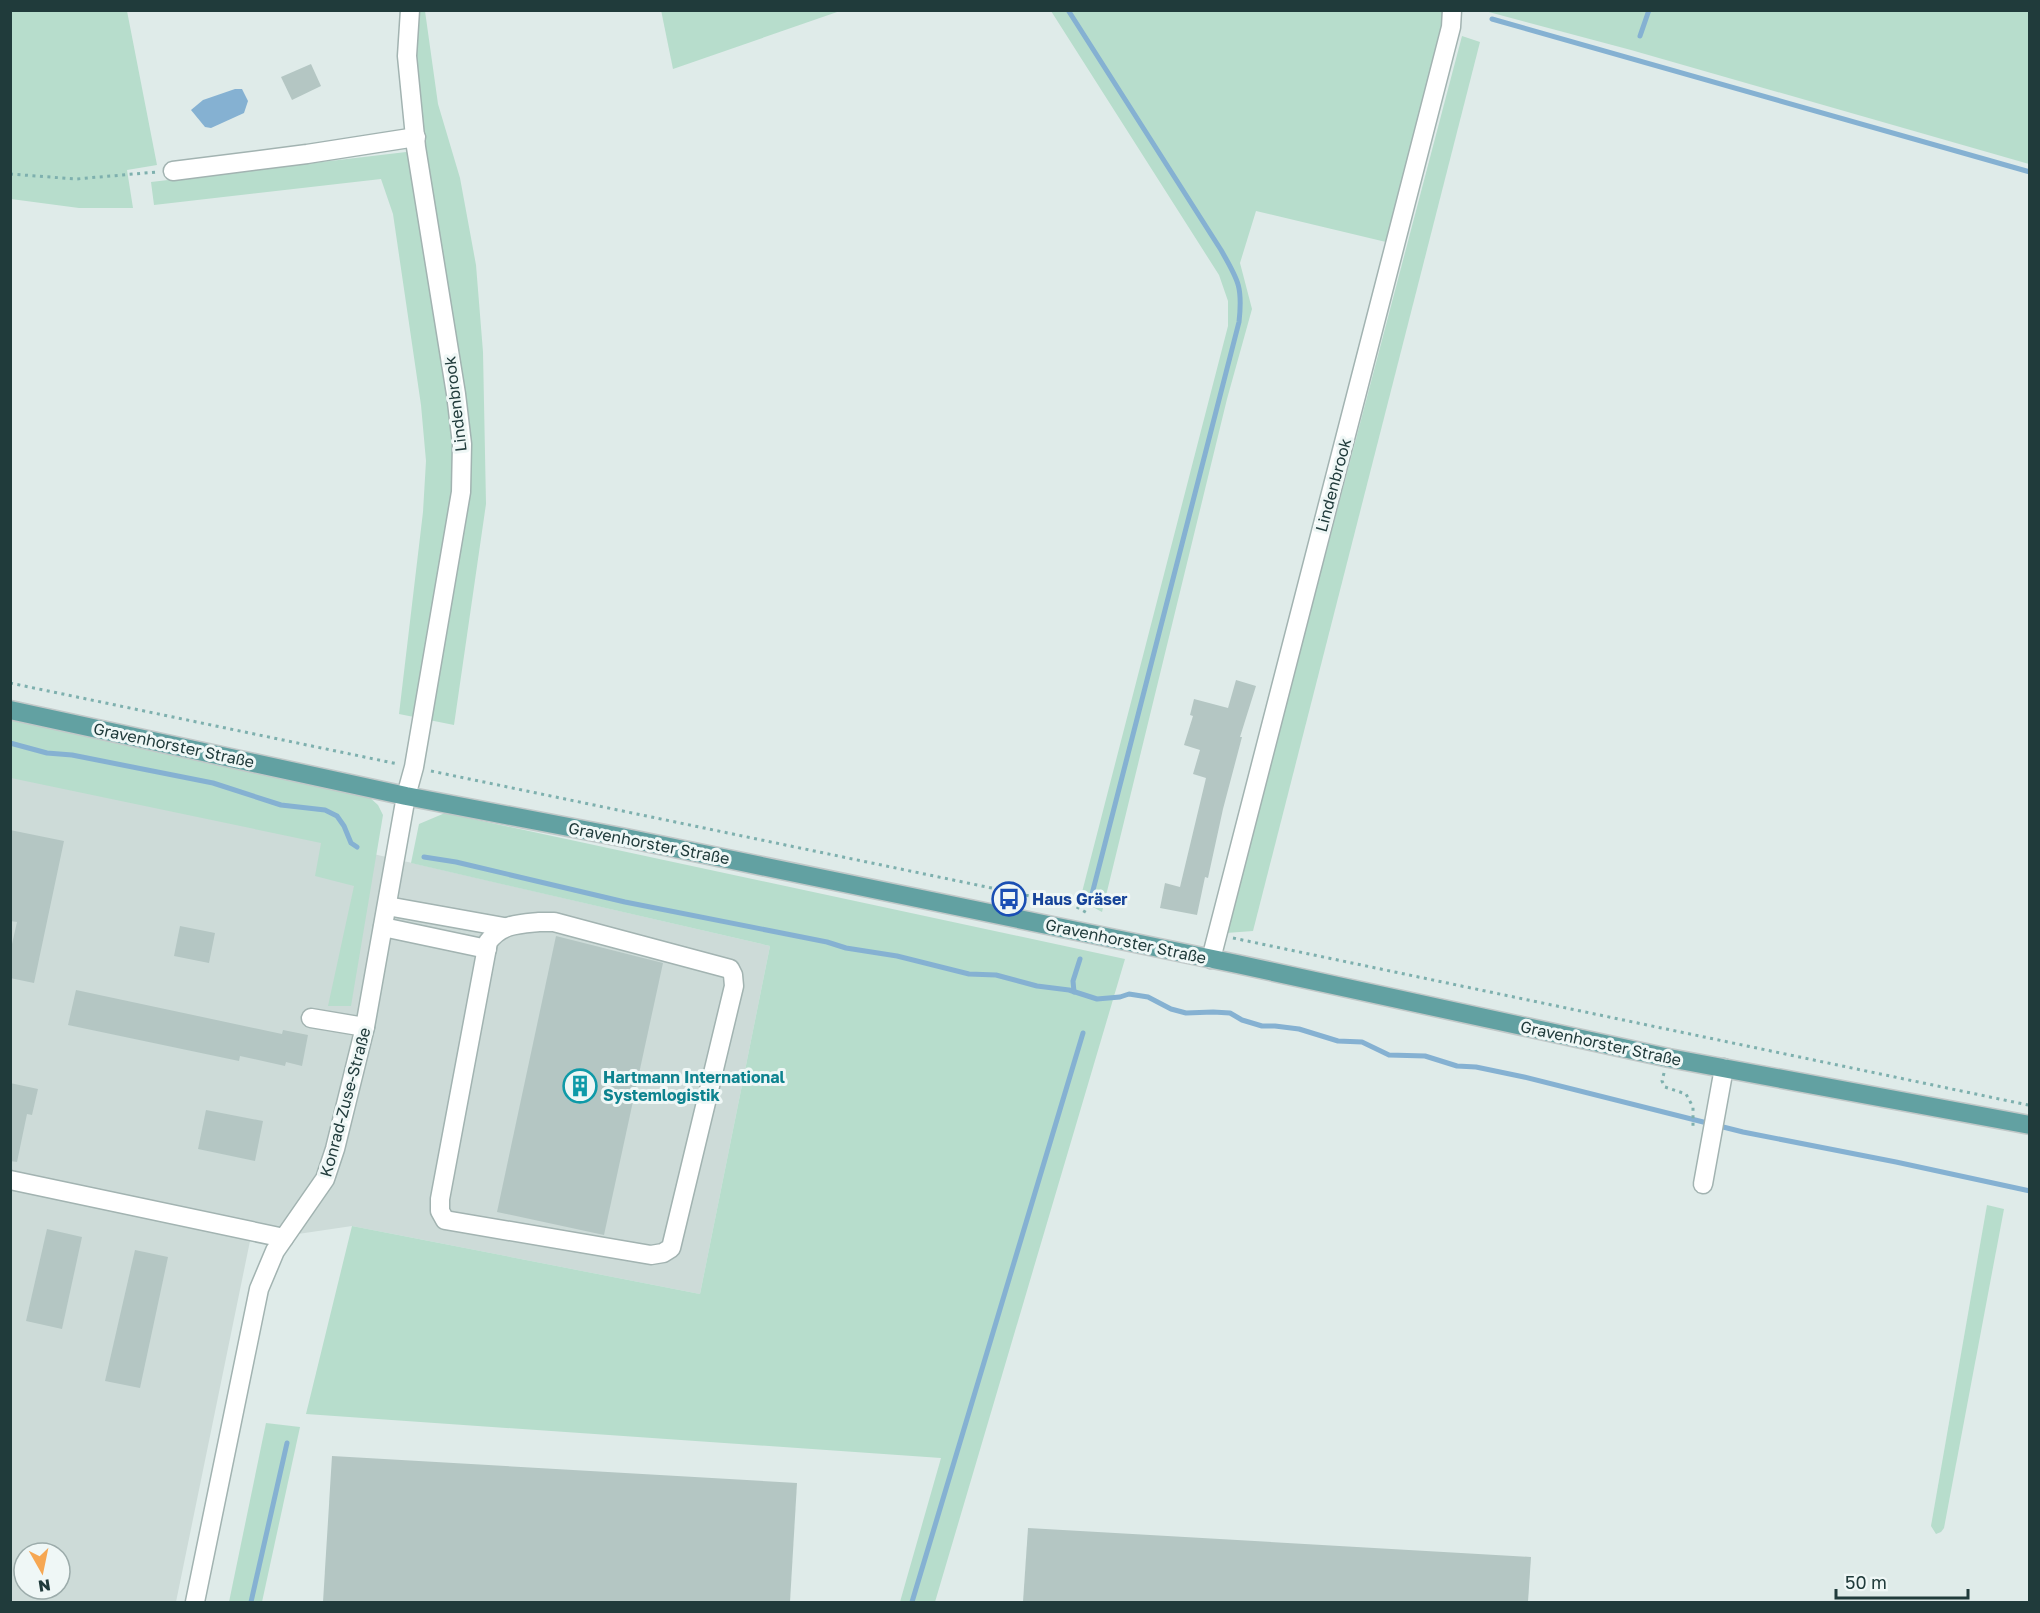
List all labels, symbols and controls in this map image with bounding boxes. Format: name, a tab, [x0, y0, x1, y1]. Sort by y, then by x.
street label: Lindenbrook	[439, 355, 471, 453]
street label: Lindenbrook	[1311, 436, 1355, 534]
street label: Gravenhorster Straße	[92, 718, 256, 772]
street label: Gravenhorster Straße	[567, 818, 731, 868]
bus stop icon: Haus Gräser	[991, 881, 1027, 917]
place label: Haus Gräser	[1032, 889, 1128, 909]
street label: Gravenhorster Straße	[1044, 914, 1208, 968]
street label: Gravenhorster Straße	[1519, 1016, 1683, 1070]
street label: Konrad-Zuse-Straße	[315, 1025, 375, 1179]
place label: Hartmann International Systemlogistik	[603, 1067, 786, 1105]
building icon: Hartmann International Systemlogistik	[562, 1068, 598, 1104]
north arrow	[12, 1541, 72, 1601]
scale bar	[1836, 1562, 1968, 1600]
text: 50 m	[1845, 1571, 1887, 1593]
text: N	[37, 1575, 52, 1597]

